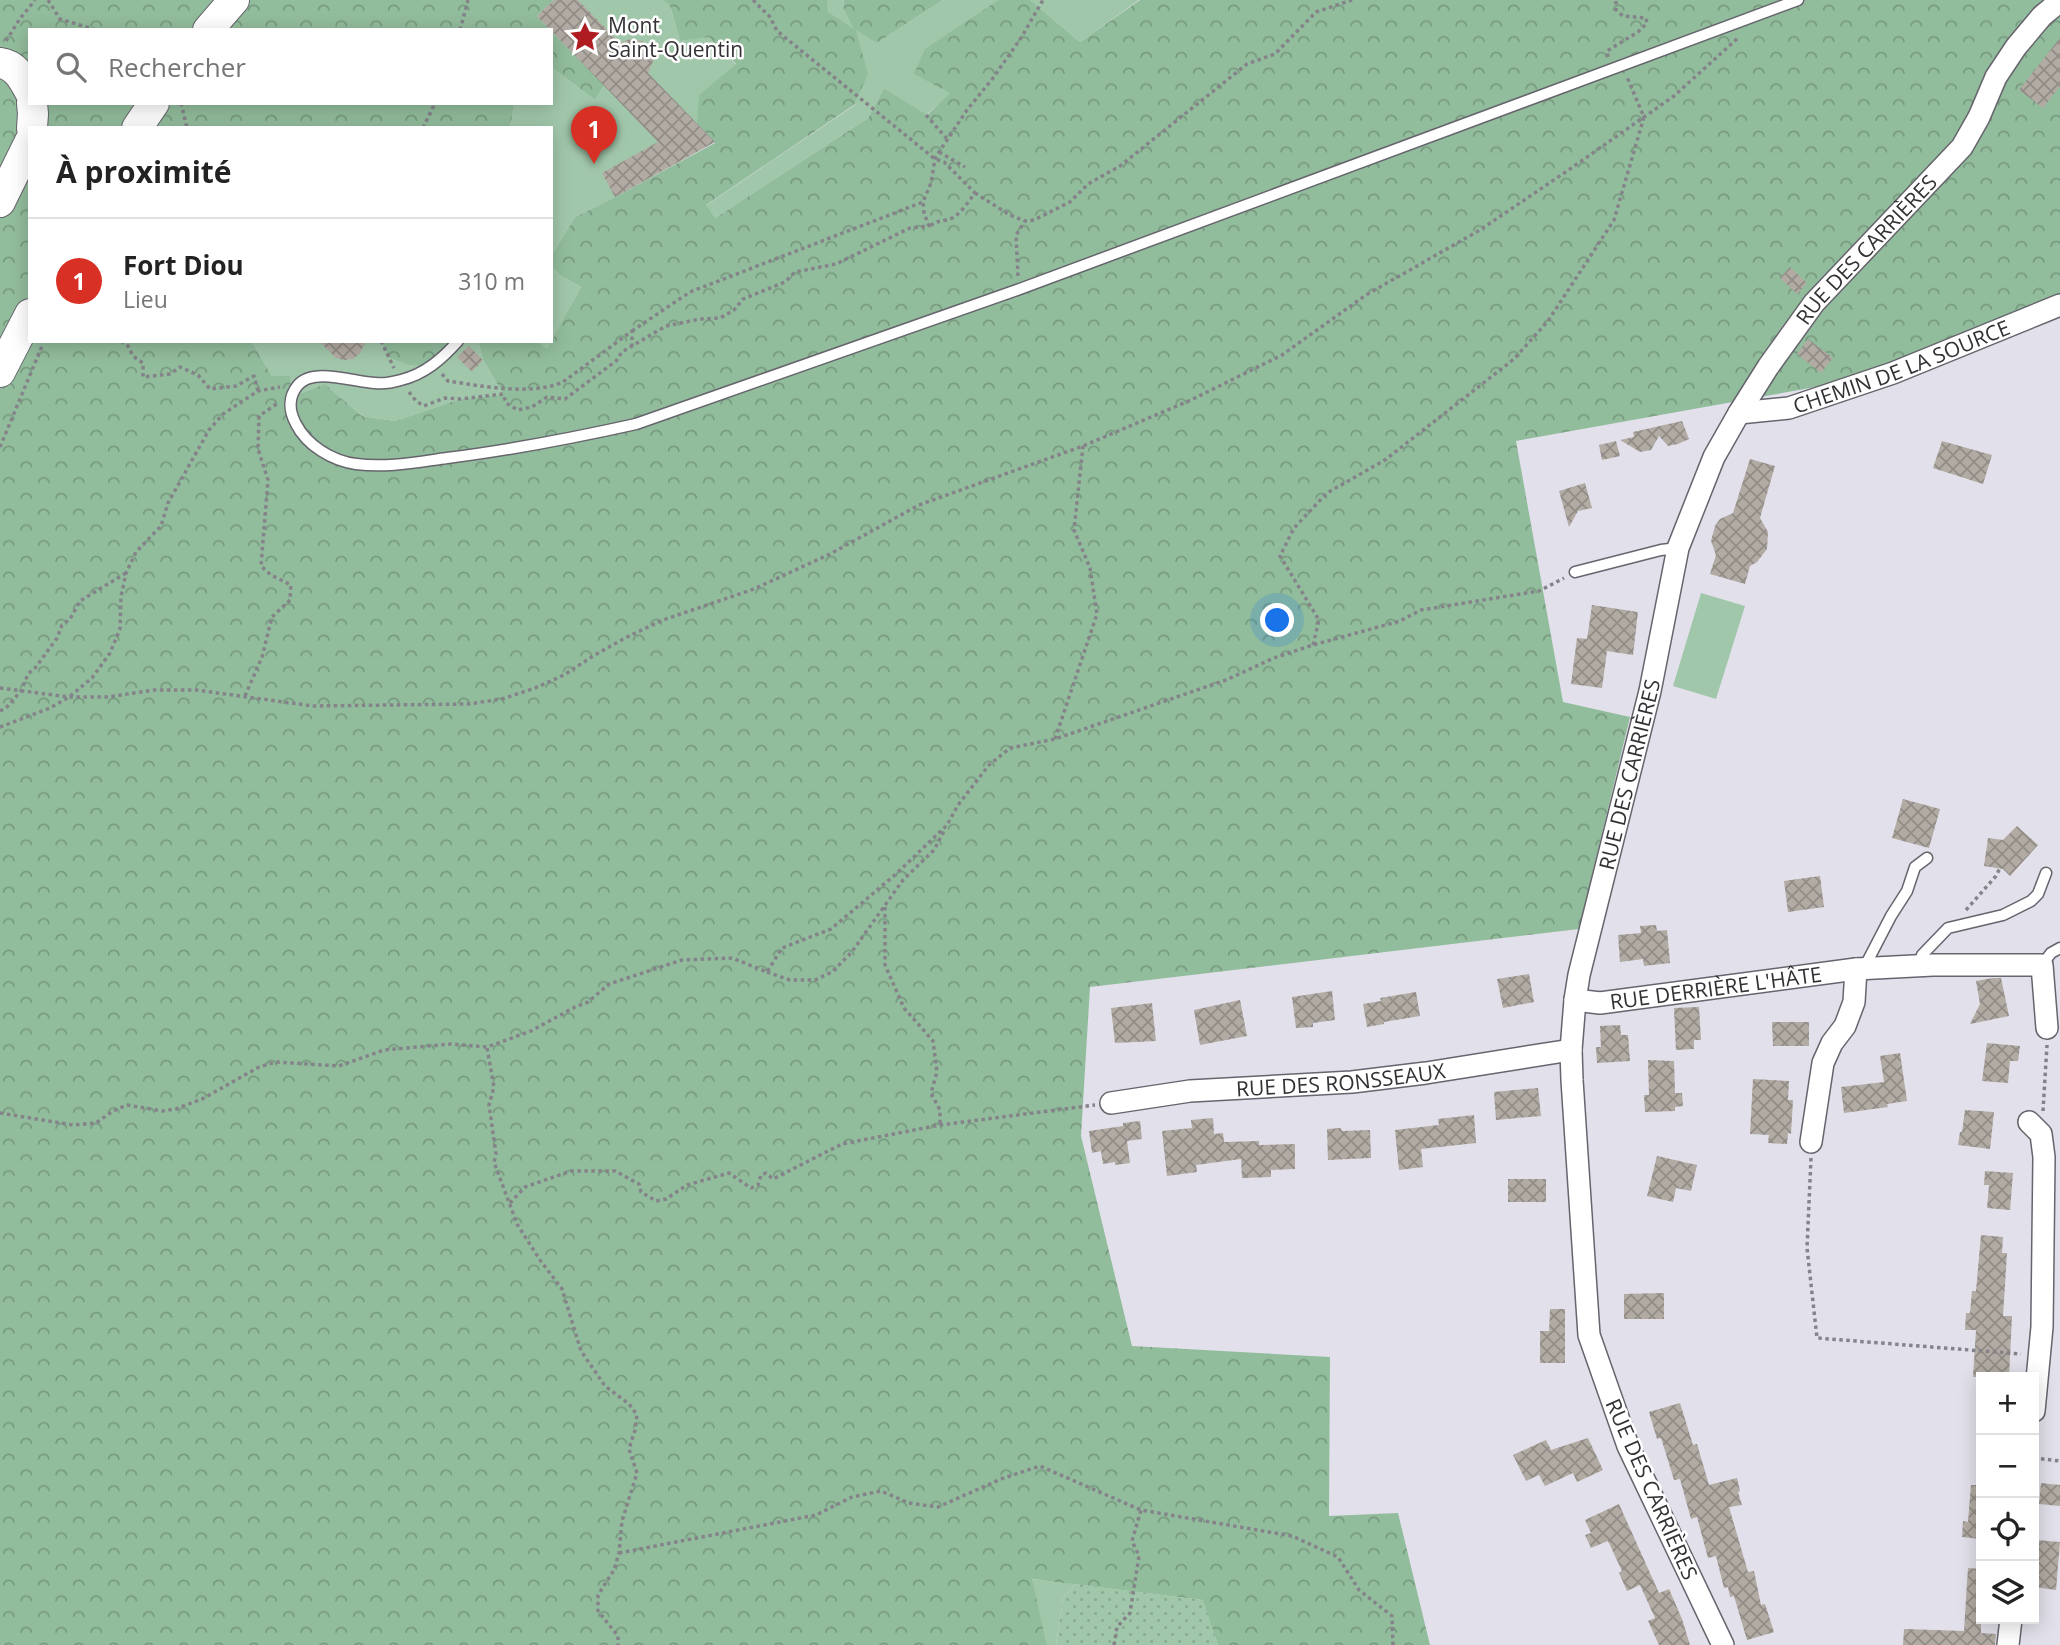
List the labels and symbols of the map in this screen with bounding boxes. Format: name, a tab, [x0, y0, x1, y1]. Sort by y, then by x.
place label: Mont Saint-Quentin	[608, 11, 743, 63]
place icon: Mont Saint-Quentin	[568, 20, 602, 54]
pin: 1	[571, 106, 617, 164]
street label: RUE DES CARRIÈRES	[1789, 168, 1943, 330]
street label: CHEMIN DE LA SOURCE	[1789, 313, 2014, 420]
your location	[1260, 603, 1294, 637]
street label: RUE DES CARRIÈRES	[1592, 677, 1666, 873]
street label: RUE DERRIÈRE L'HÂTE	[1608, 960, 1823, 1016]
street label: RUE DES RONSSEAUX	[1235, 1056, 1448, 1102]
street label: RUE DES CARRIÈRES	[1599, 1394, 1705, 1584]

